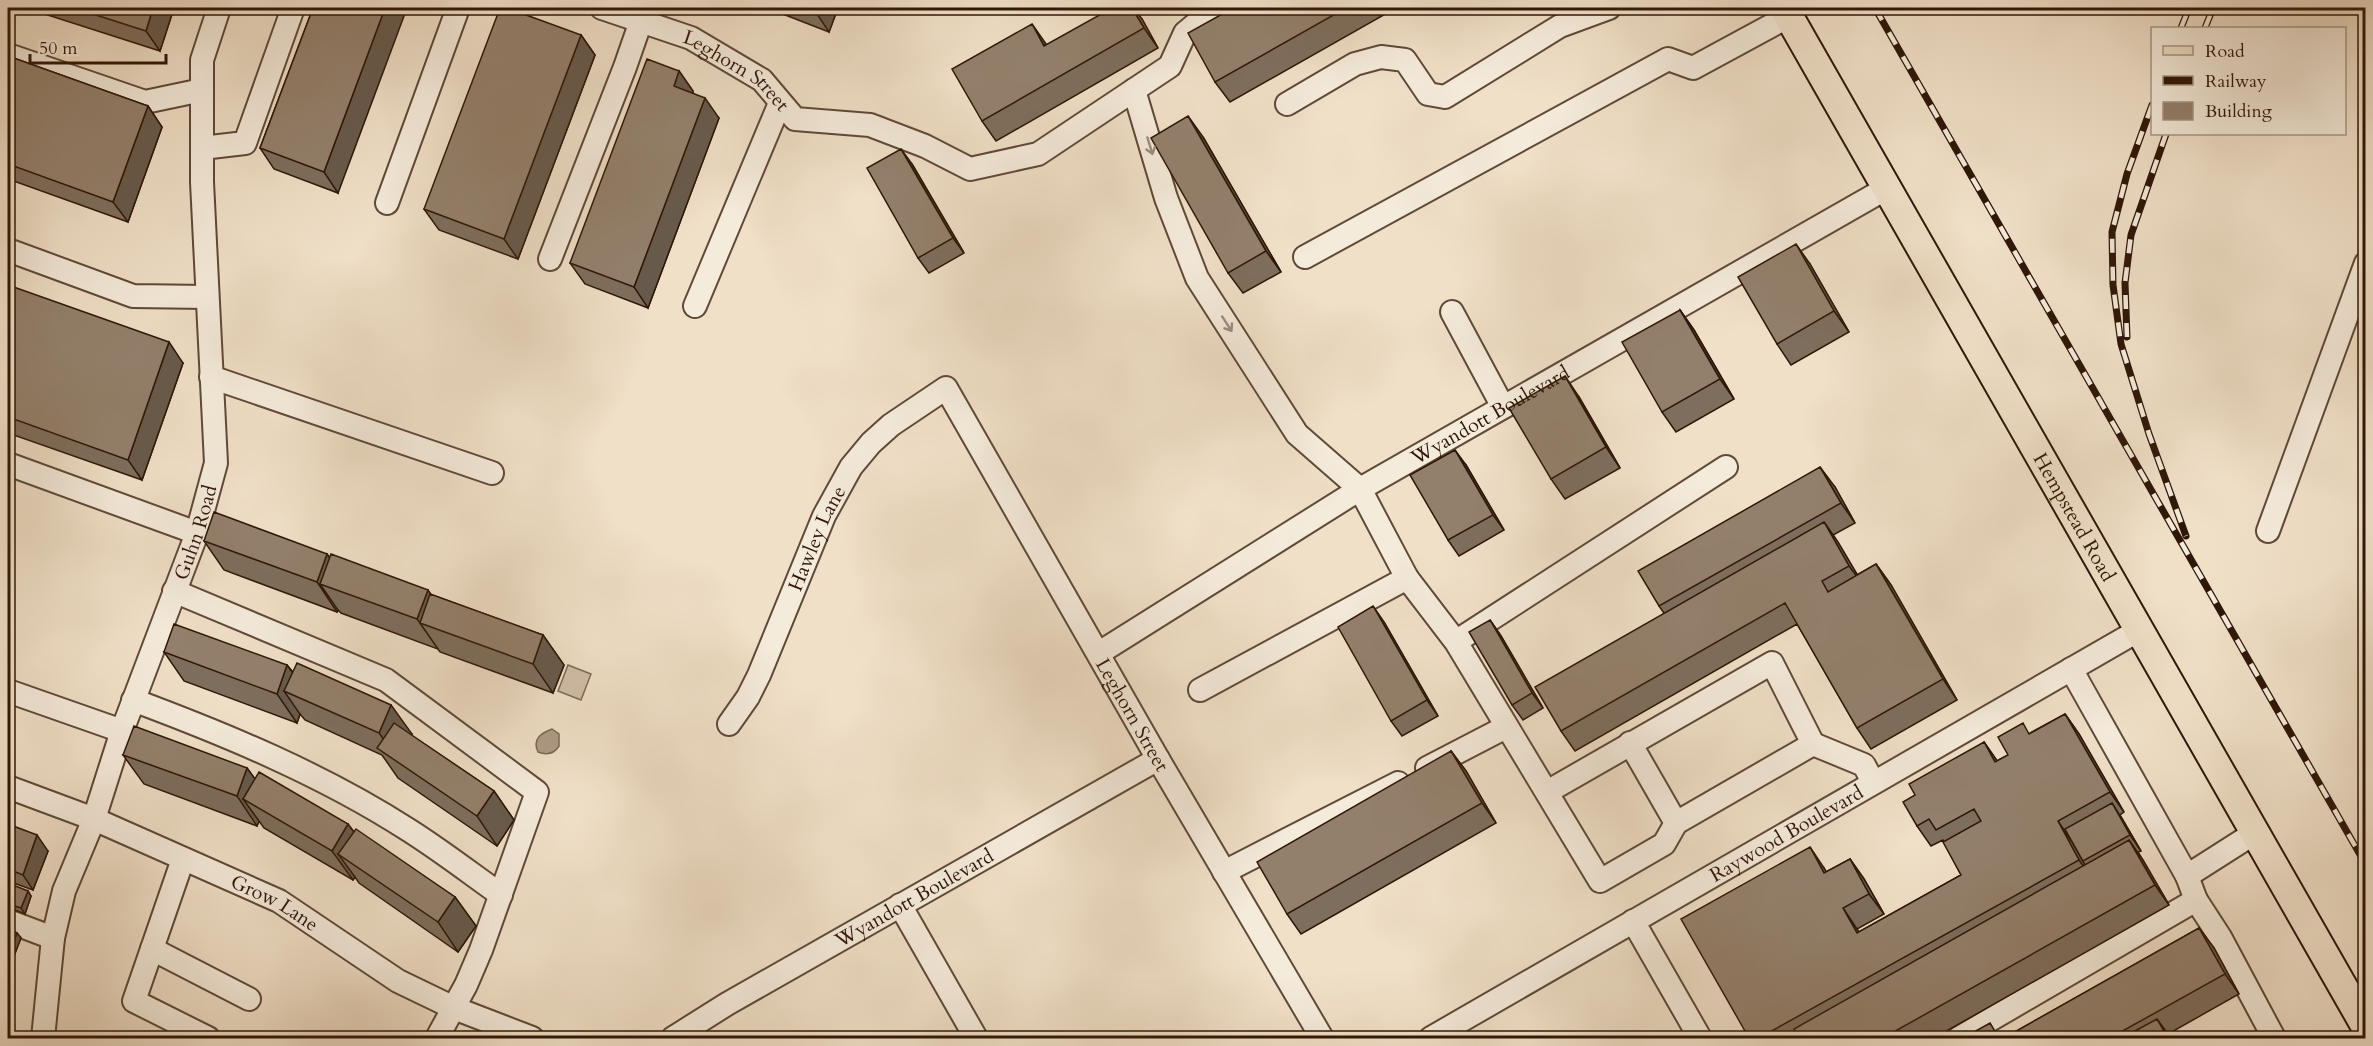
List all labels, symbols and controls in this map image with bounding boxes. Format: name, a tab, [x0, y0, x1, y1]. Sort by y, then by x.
street label: Leghorn Street	[680, 23, 796, 118]
scale bar	[30, 27, 166, 65]
legend	[2151, 27, 2346, 135]
text: 50 m	[39, 36, 78, 61]
text: Road	[2205, 39, 2245, 64]
text: Railway	[2205, 69, 2267, 94]
text: Building	[2205, 99, 2273, 124]
one-way arrow	[1145, 136, 1156, 155]
one-way arrow	[1222, 315, 1234, 332]
street label: Wyandott Boulevard	[1405, 359, 1575, 472]
street label: Hempstead Road	[2027, 448, 2122, 587]
street label: Hawley Lane	[782, 481, 852, 595]
street label: Guhn Road	[167, 482, 224, 584]
street label: Leghorn Street	[1089, 653, 1176, 777]
street label: Raywood Boulevard	[1705, 779, 1869, 889]
street label: Wyandott Boulevard	[829, 842, 999, 954]
street label: Grow Lane	[226, 868, 324, 938]

